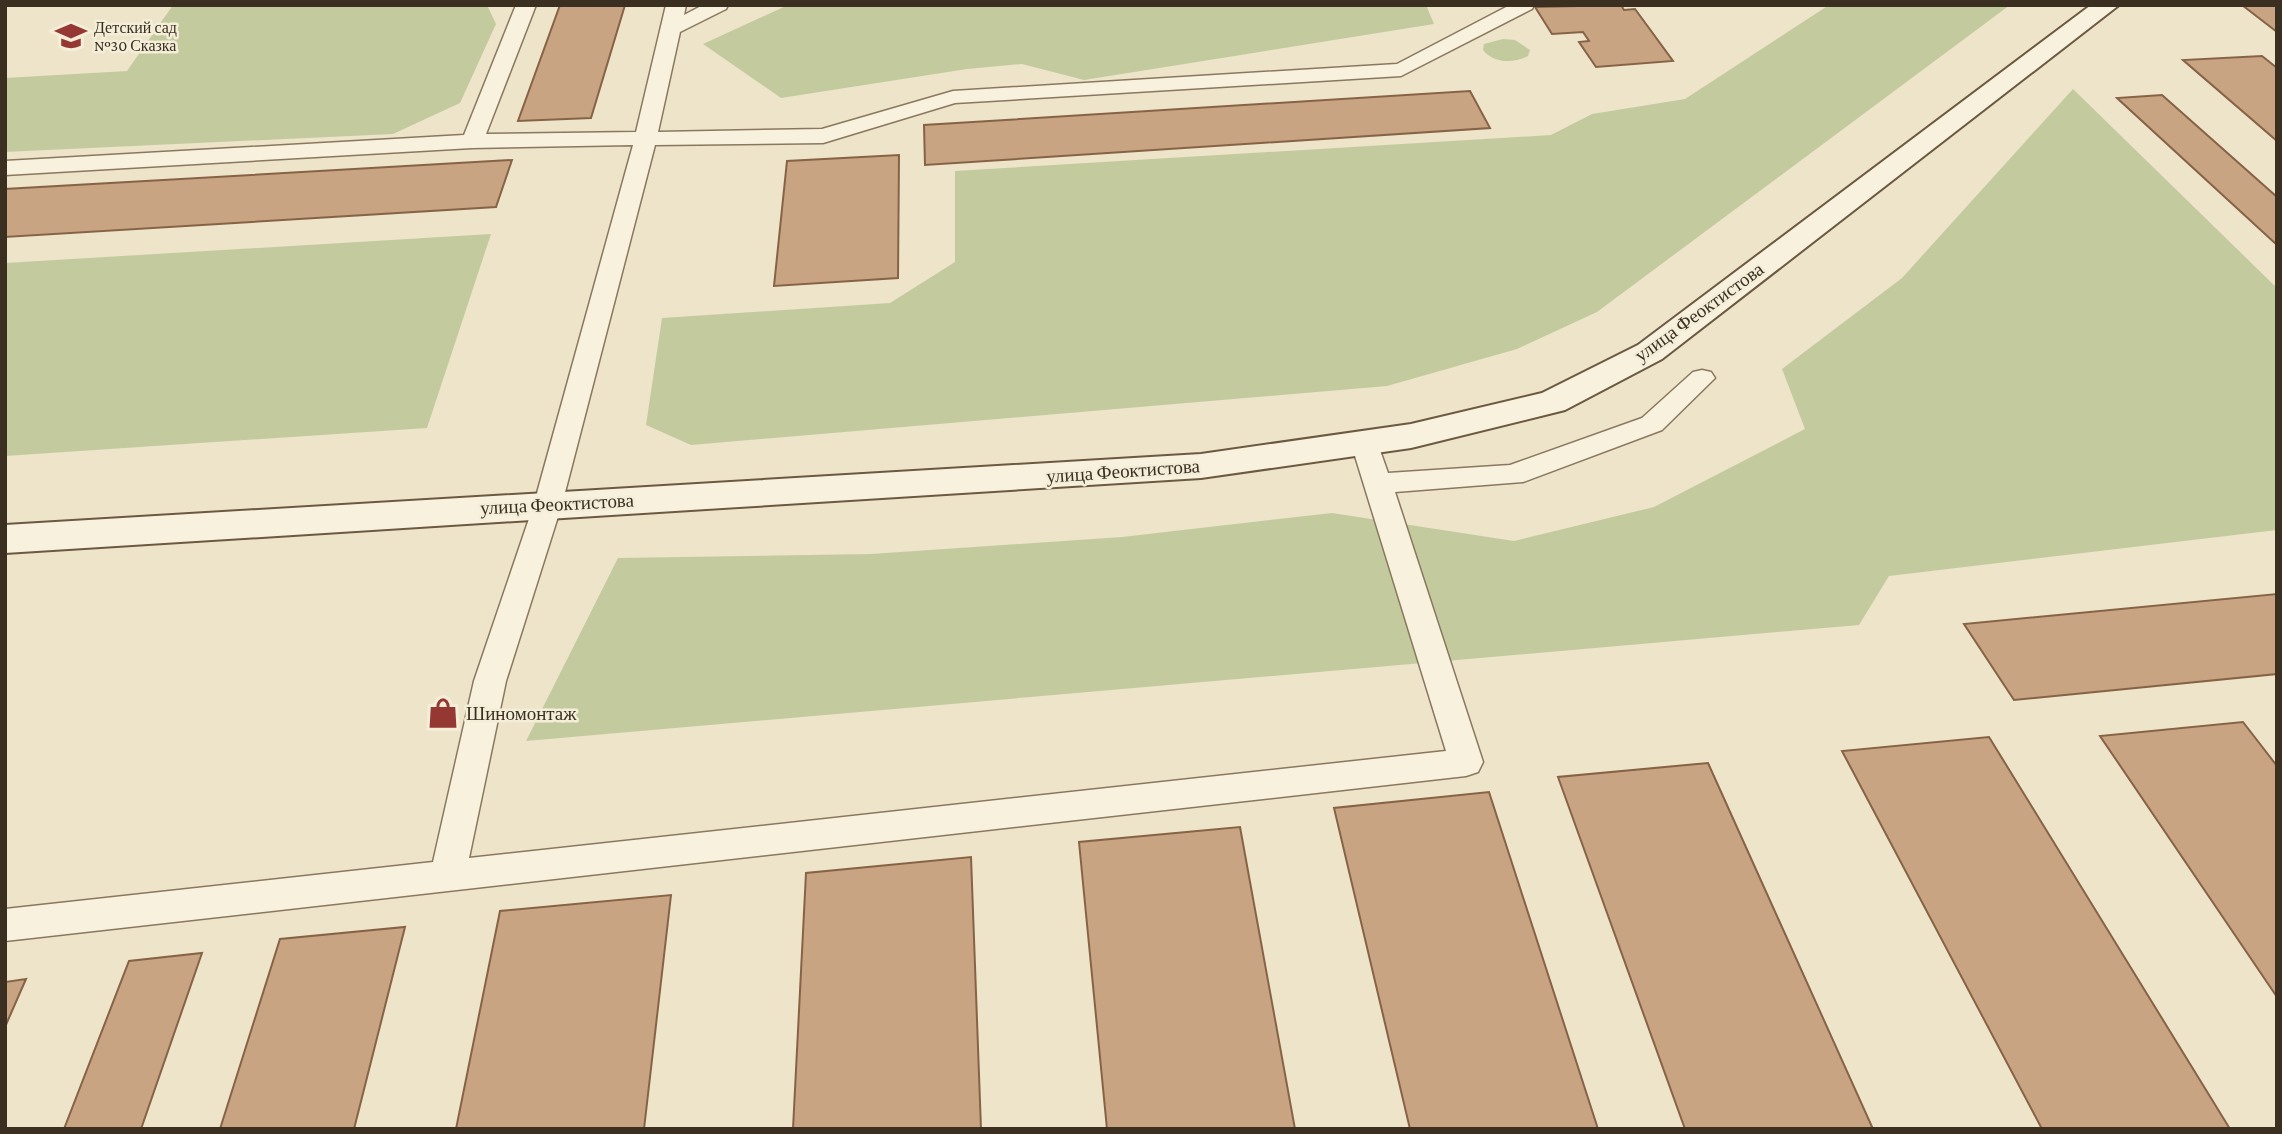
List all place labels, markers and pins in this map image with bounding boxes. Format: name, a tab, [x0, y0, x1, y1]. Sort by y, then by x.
school or university icon: Детский сад №30 Сказка	[54, 19, 88, 53]
place label: Детский сад №30 Сказка	[94, 19, 177, 54]
shop icon: Шиномонтаж	[426, 696, 460, 730]
place label: Шиномонтаж	[466, 703, 577, 724]

